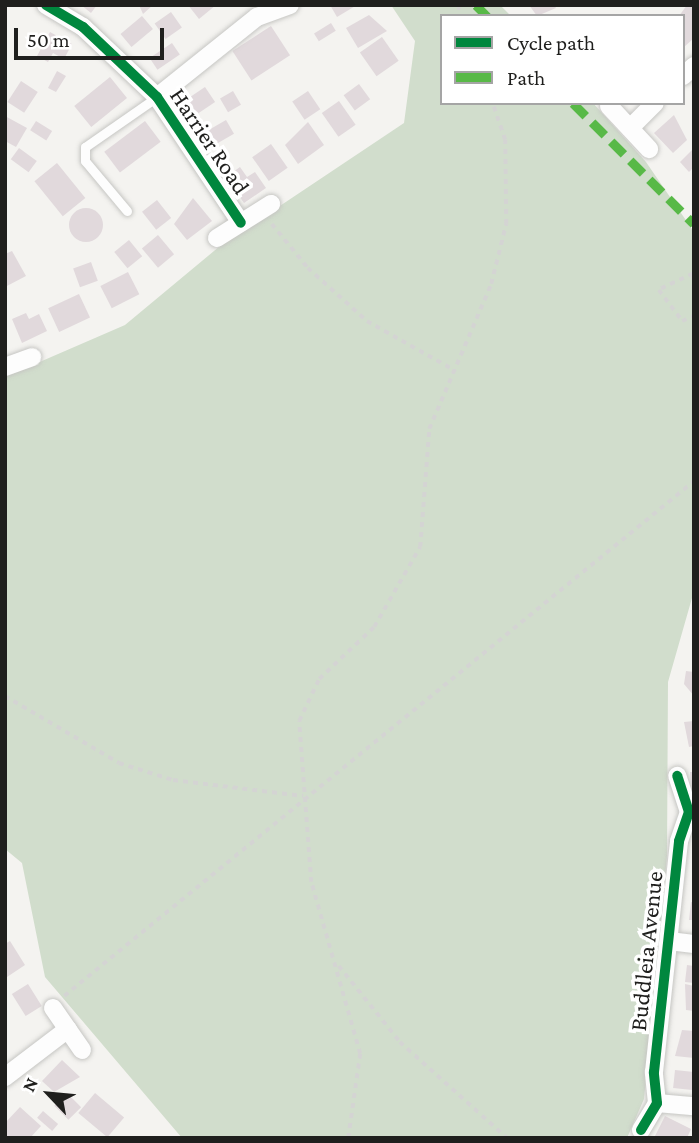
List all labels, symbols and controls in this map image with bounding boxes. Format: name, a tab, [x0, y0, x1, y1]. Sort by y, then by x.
scale bar	[18, 14, 168, 58]
legend	[440, 14, 685, 105]
text: 50 m	[27, 28, 70, 52]
text: Cycle path	[507, 31, 595, 55]
text: Path	[507, 66, 545, 90]
street label: Harrier Road	[164, 82, 256, 200]
street label: Buddleia Avenue	[623, 870, 669, 1032]
north arrow	[14, 1059, 84, 1129]
text: N	[17, 1074, 42, 1095]

